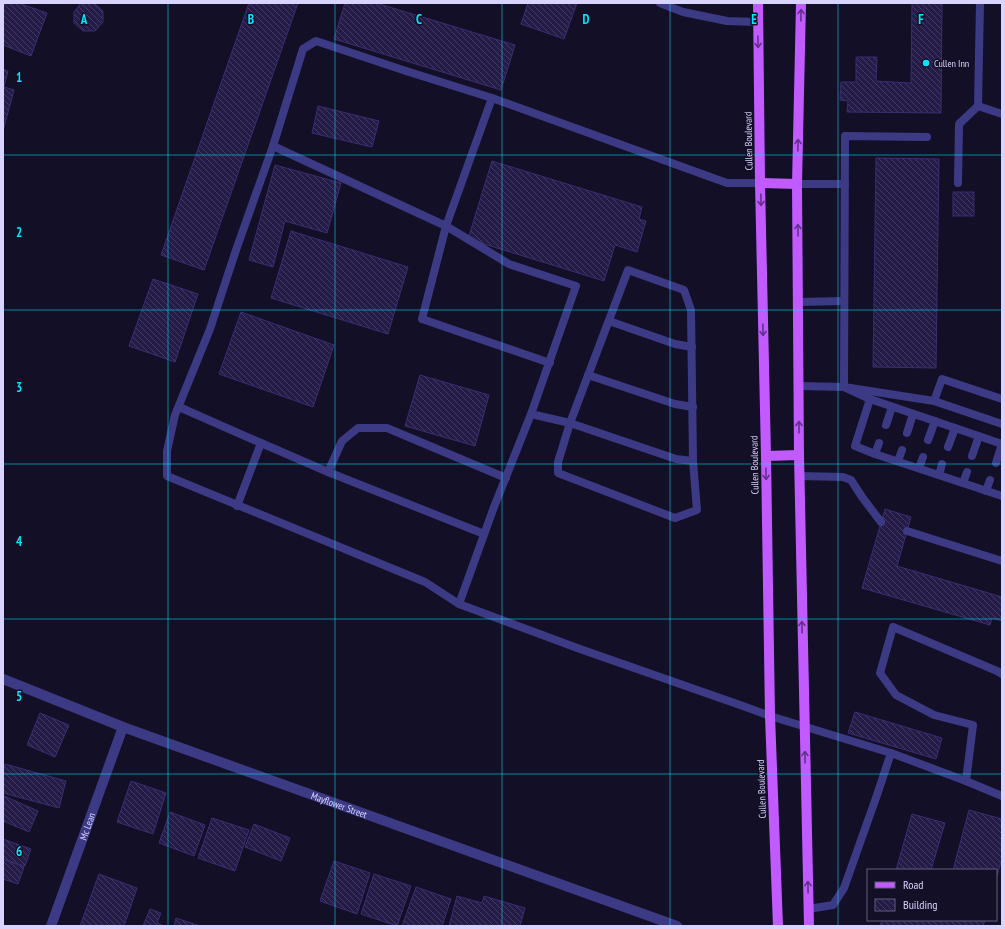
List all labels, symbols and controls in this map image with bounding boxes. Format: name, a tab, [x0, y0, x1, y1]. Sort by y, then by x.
one-way arrow	[797, 9, 805, 22]
text: A	[80, 11, 88, 28]
text: B	[248, 11, 254, 28]
text: C	[416, 11, 422, 28]
text: D	[583, 11, 590, 28]
text: E	[751, 11, 757, 28]
text: F	[918, 11, 924, 28]
one-way arrow	[754, 35, 762, 48]
place label: Cullen Inn	[934, 57, 969, 70]
marker: Cullen Inn	[921, 58, 931, 68]
text: 1	[16, 69, 22, 86]
street label: Cullen Boulevard	[741, 112, 756, 170]
one-way arrow	[794, 139, 802, 152]
one-way arrow	[757, 193, 764, 206]
text: 2	[16, 224, 22, 241]
one-way arrow	[794, 224, 802, 237]
one-way arrow	[760, 323, 767, 336]
text: 3	[16, 379, 22, 396]
one-way arrow	[795, 421, 803, 434]
street label: Cullen Boulevard	[747, 436, 762, 494]
one-way arrow	[762, 467, 770, 480]
text: 4	[16, 533, 23, 550]
one-way arrow	[798, 621, 806, 634]
text: 5	[16, 688, 22, 705]
one-way arrow	[801, 751, 809, 764]
street label: Cullen Boulevard	[754, 759, 769, 819]
street label: Mayflower Street	[309, 789, 369, 821]
street label: Mc Lean	[77, 811, 98, 842]
text: 6	[16, 843, 22, 860]
legend	[867, 869, 997, 921]
text: Road	[903, 877, 923, 892]
one-way arrow	[804, 881, 812, 894]
text: Building	[903, 897, 938, 912]

